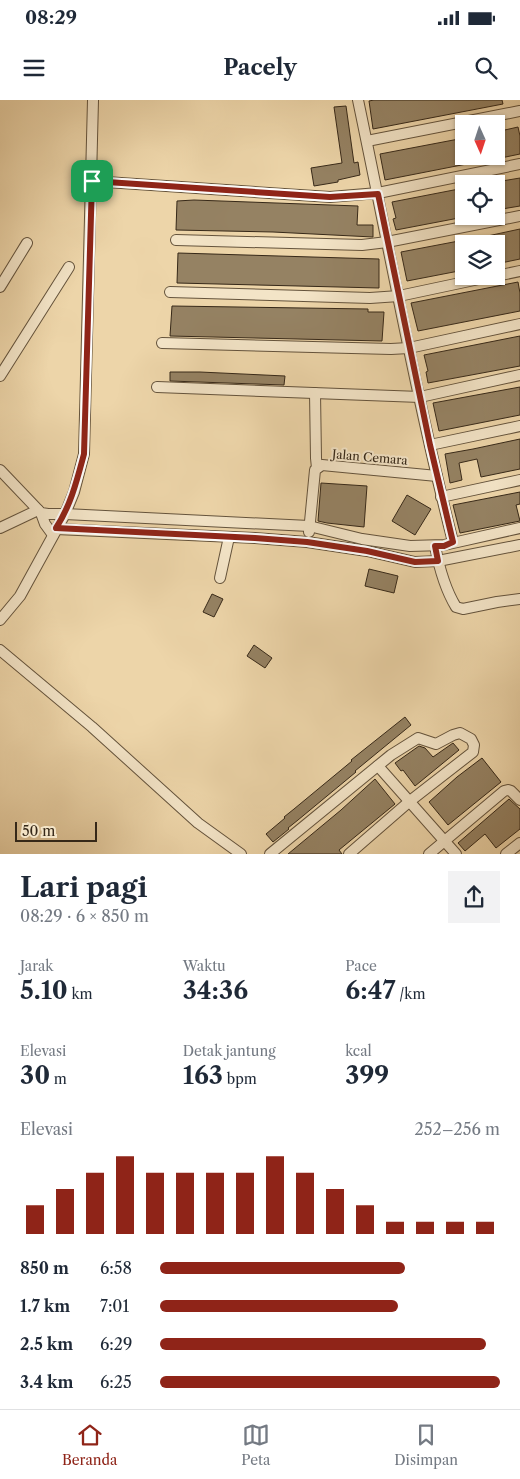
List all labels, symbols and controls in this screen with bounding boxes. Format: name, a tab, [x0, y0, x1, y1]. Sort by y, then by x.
text: 08:29	[25, 6, 77, 29]
icon: menu	[20, 54, 48, 82]
text: Pacely	[223, 54, 297, 81]
icon: search	[472, 54, 500, 82]
north arrow	[455, 115, 505, 165]
map controls	[455, 115, 505, 285]
pin	[71, 160, 113, 202]
icon: arrive	[78, 167, 106, 195]
button: locate	[455, 175, 505, 225]
button: layers	[455, 235, 505, 285]
street label: Jalan Cemara	[330, 446, 409, 468]
scale bar	[15, 819, 98, 842]
text: 50 m	[22, 822, 55, 840]
text: Lari pagi	[20, 870, 147, 904]
button: share	[448, 871, 500, 923]
text: 08:29 · 6 × 850 m	[20, 906, 149, 926]
text: Jarak	[20, 957, 53, 975]
text: Waktu	[183, 957, 226, 975]
text: Pace	[345, 957, 377, 975]
text: 5.10	[20, 975, 68, 1006]
text: 34:36	[183, 975, 248, 1006]
text: 6:47	[345, 975, 396, 1006]
text: km	[68, 985, 93, 1003]
text: /km	[396, 985, 425, 1003]
text: Elevasi	[20, 1042, 66, 1060]
text: Detak jantung	[183, 1042, 276, 1060]
text: kcal	[345, 1042, 372, 1060]
text: 30	[20, 1060, 50, 1091]
text: 163	[183, 1060, 223, 1091]
text: 399	[345, 1060, 389, 1091]
text: m	[50, 1070, 67, 1088]
text: bpm	[223, 1070, 257, 1088]
text: Elevasi	[20, 1119, 73, 1139]
text: 252–256 m	[415, 1119, 500, 1139]
text: 850 m	[20, 1258, 69, 1278]
text: 6:58	[100, 1258, 132, 1278]
text: 1.7 km	[20, 1296, 70, 1316]
text: 7:01	[100, 1296, 129, 1316]
text: 2.5 km	[20, 1334, 73, 1354]
text: 6:29	[100, 1334, 132, 1354]
text: 3.4 km	[20, 1372, 73, 1392]
text: 6:25	[100, 1372, 132, 1392]
tab: Beranda	[62, 1421, 117, 1469]
tab: Peta	[241, 1421, 270, 1469]
tab: Disimpan	[394, 1421, 458, 1469]

